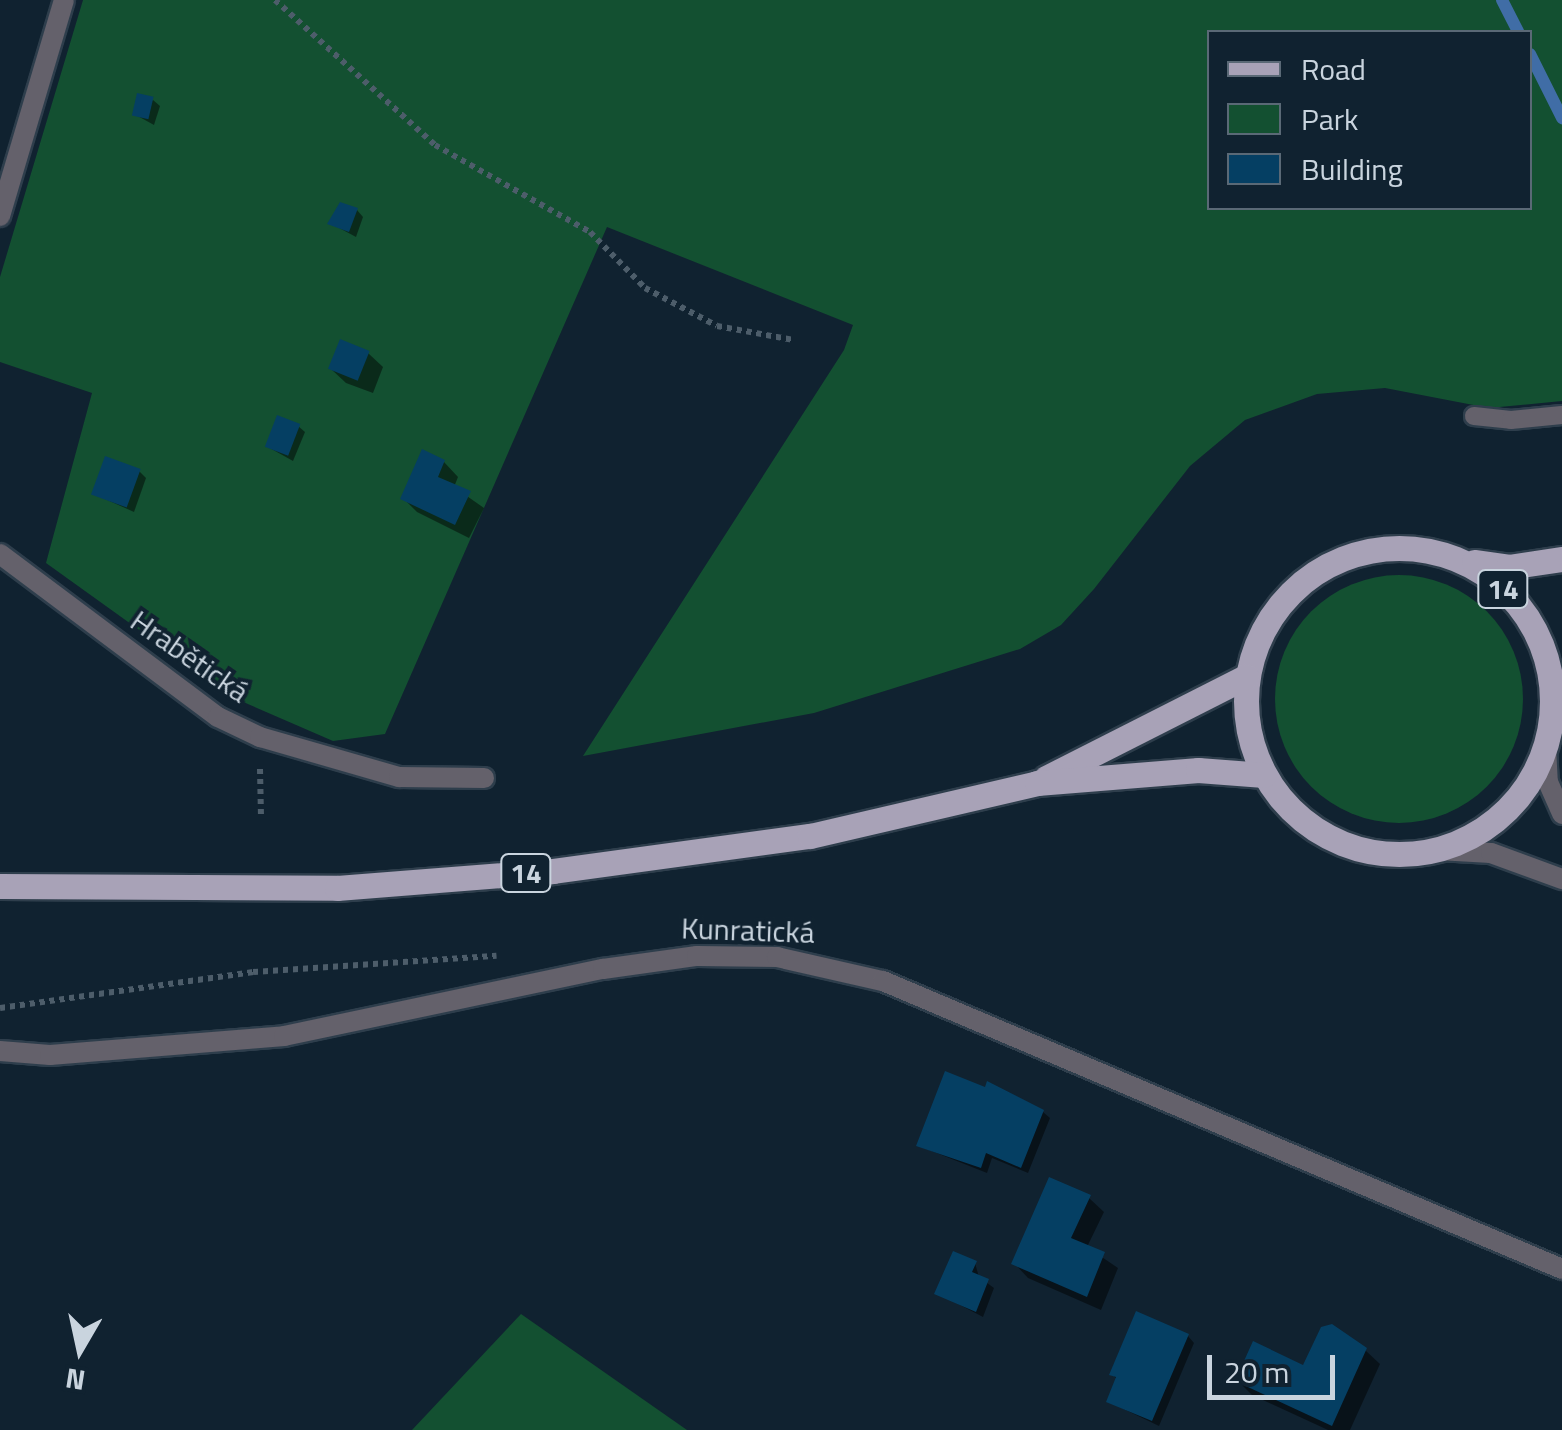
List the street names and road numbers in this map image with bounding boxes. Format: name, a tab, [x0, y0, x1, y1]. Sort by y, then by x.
road number: 14	[1476, 566, 1530, 612]
street label: Hrabětická	[124, 602, 256, 710]
road number: 14	[498, 850, 554, 896]
street label: Kunratická	[681, 910, 815, 950]

